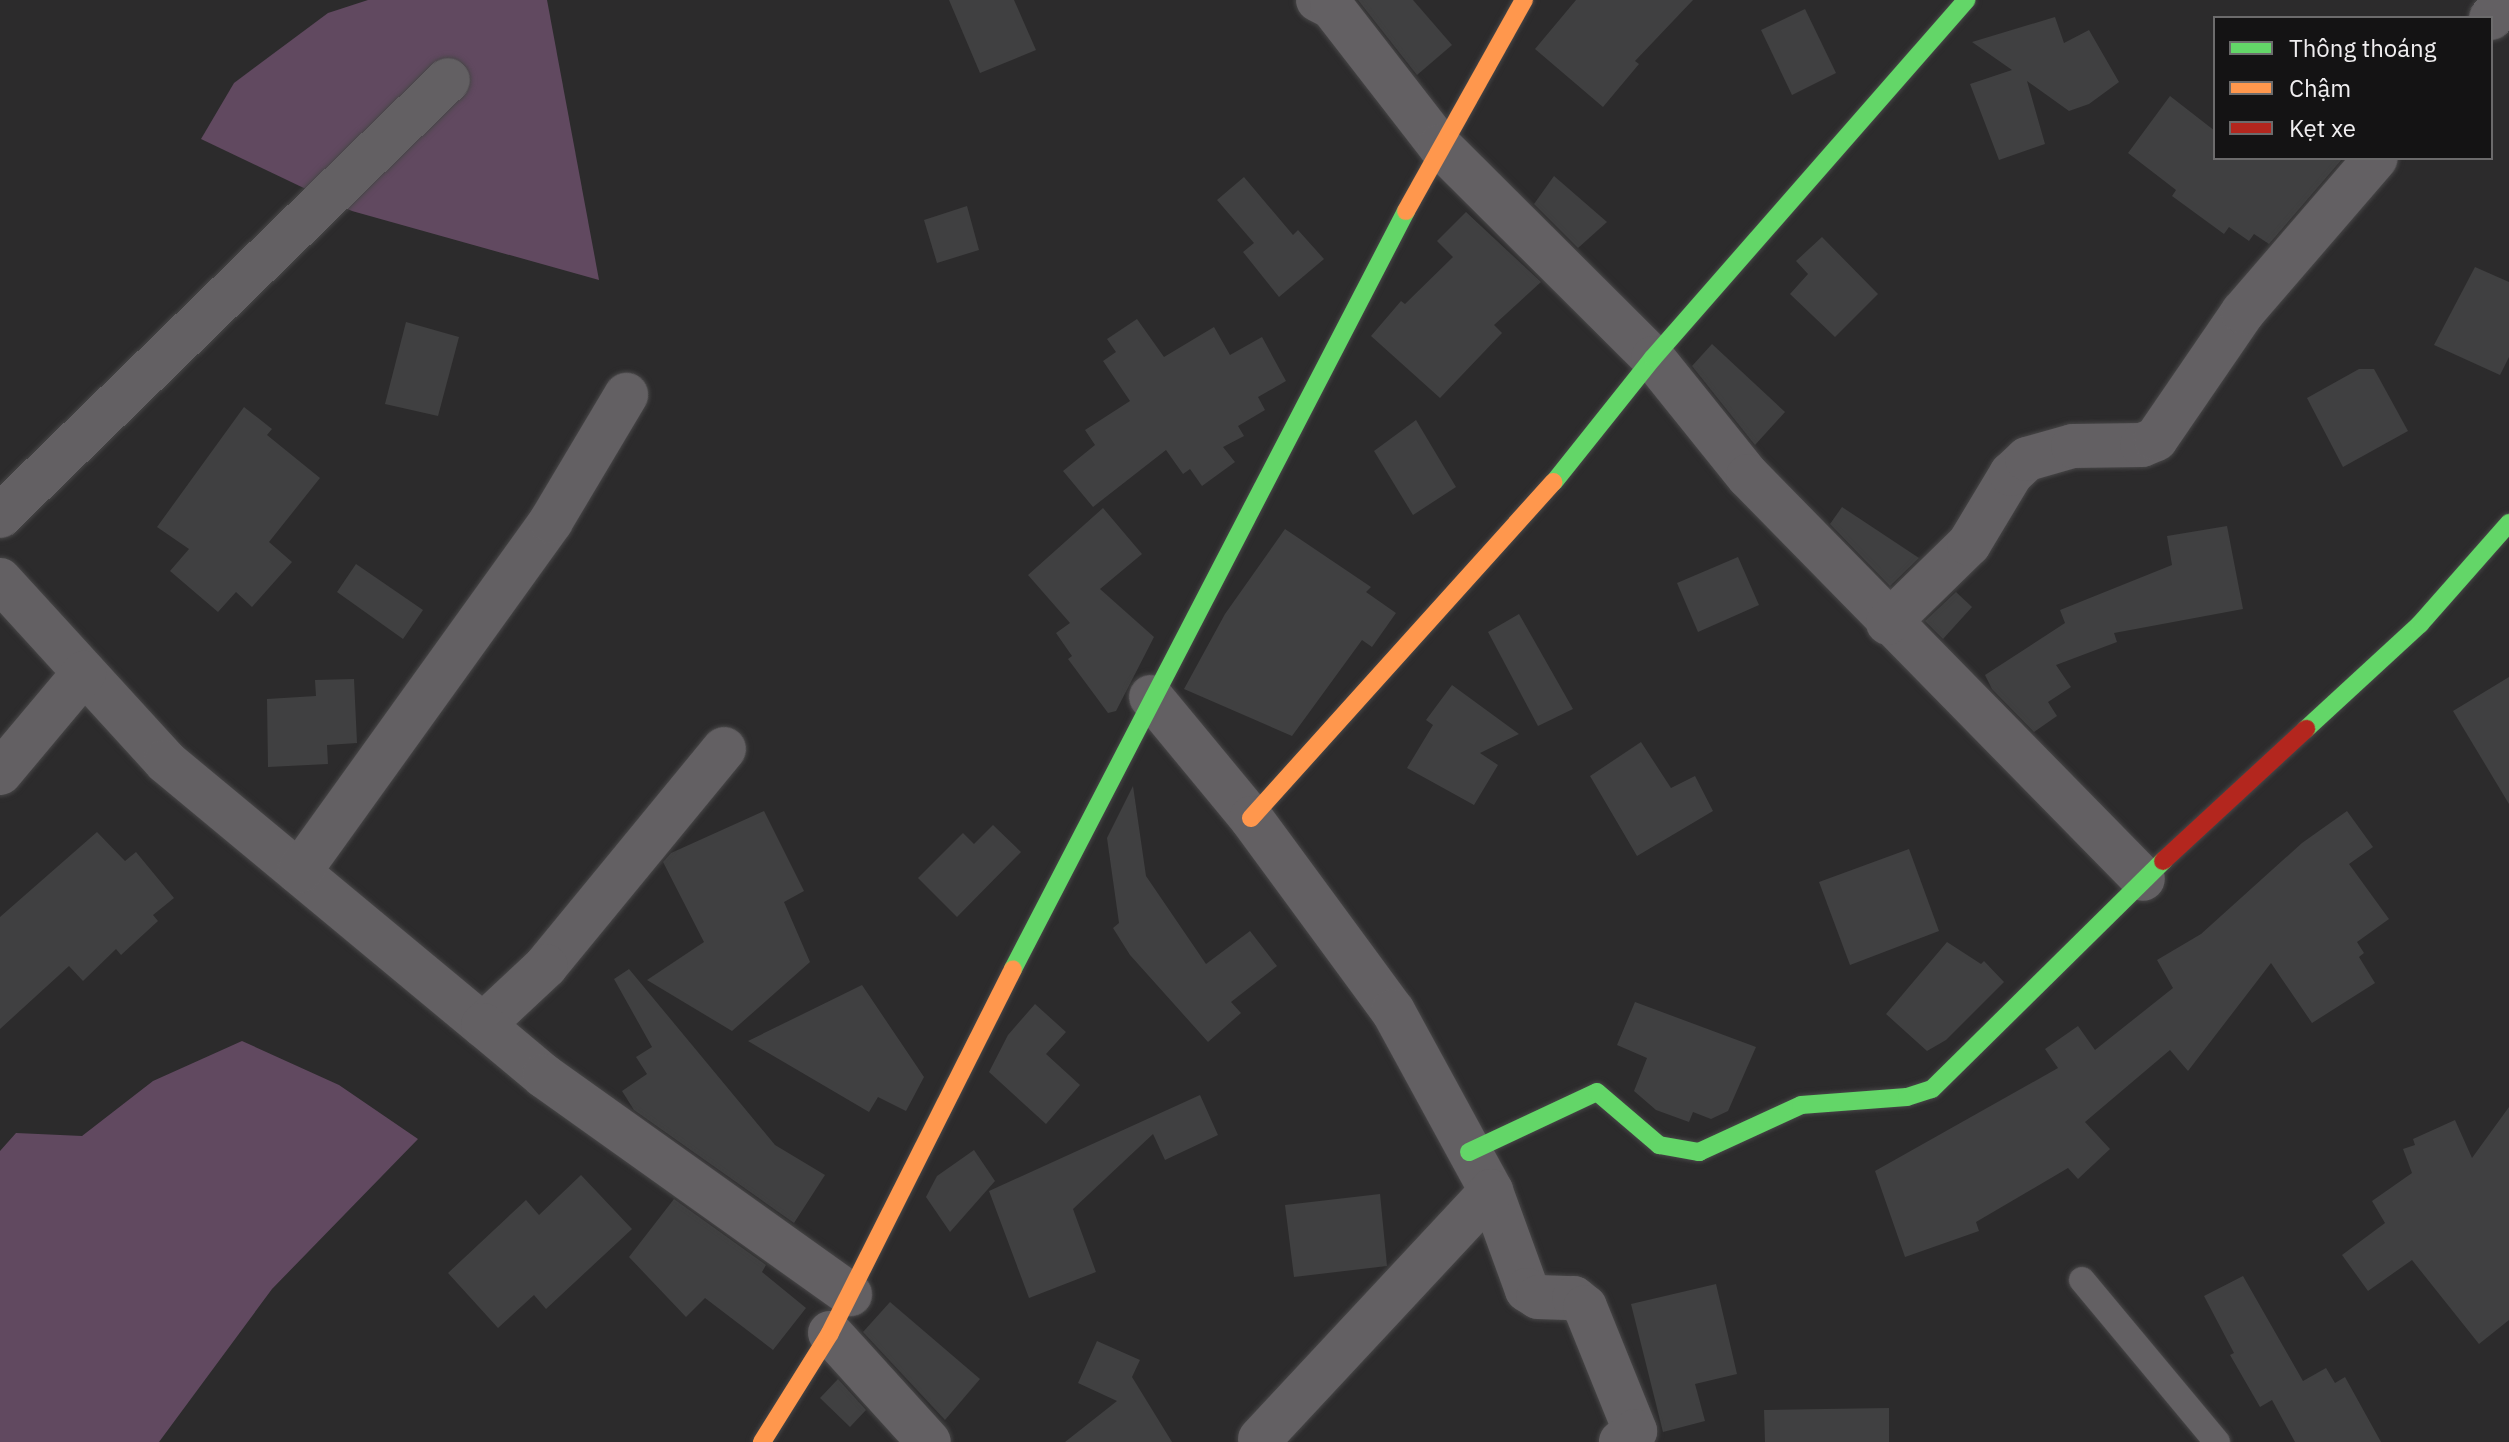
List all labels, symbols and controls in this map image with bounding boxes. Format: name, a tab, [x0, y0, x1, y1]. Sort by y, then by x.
legend	[2213, 16, 2493, 160]
text: Thông thoáng	[2289, 32, 2436, 64]
text: Chậm	[2289, 72, 2351, 104]
text: Kẹt xe	[2289, 112, 2356, 144]

